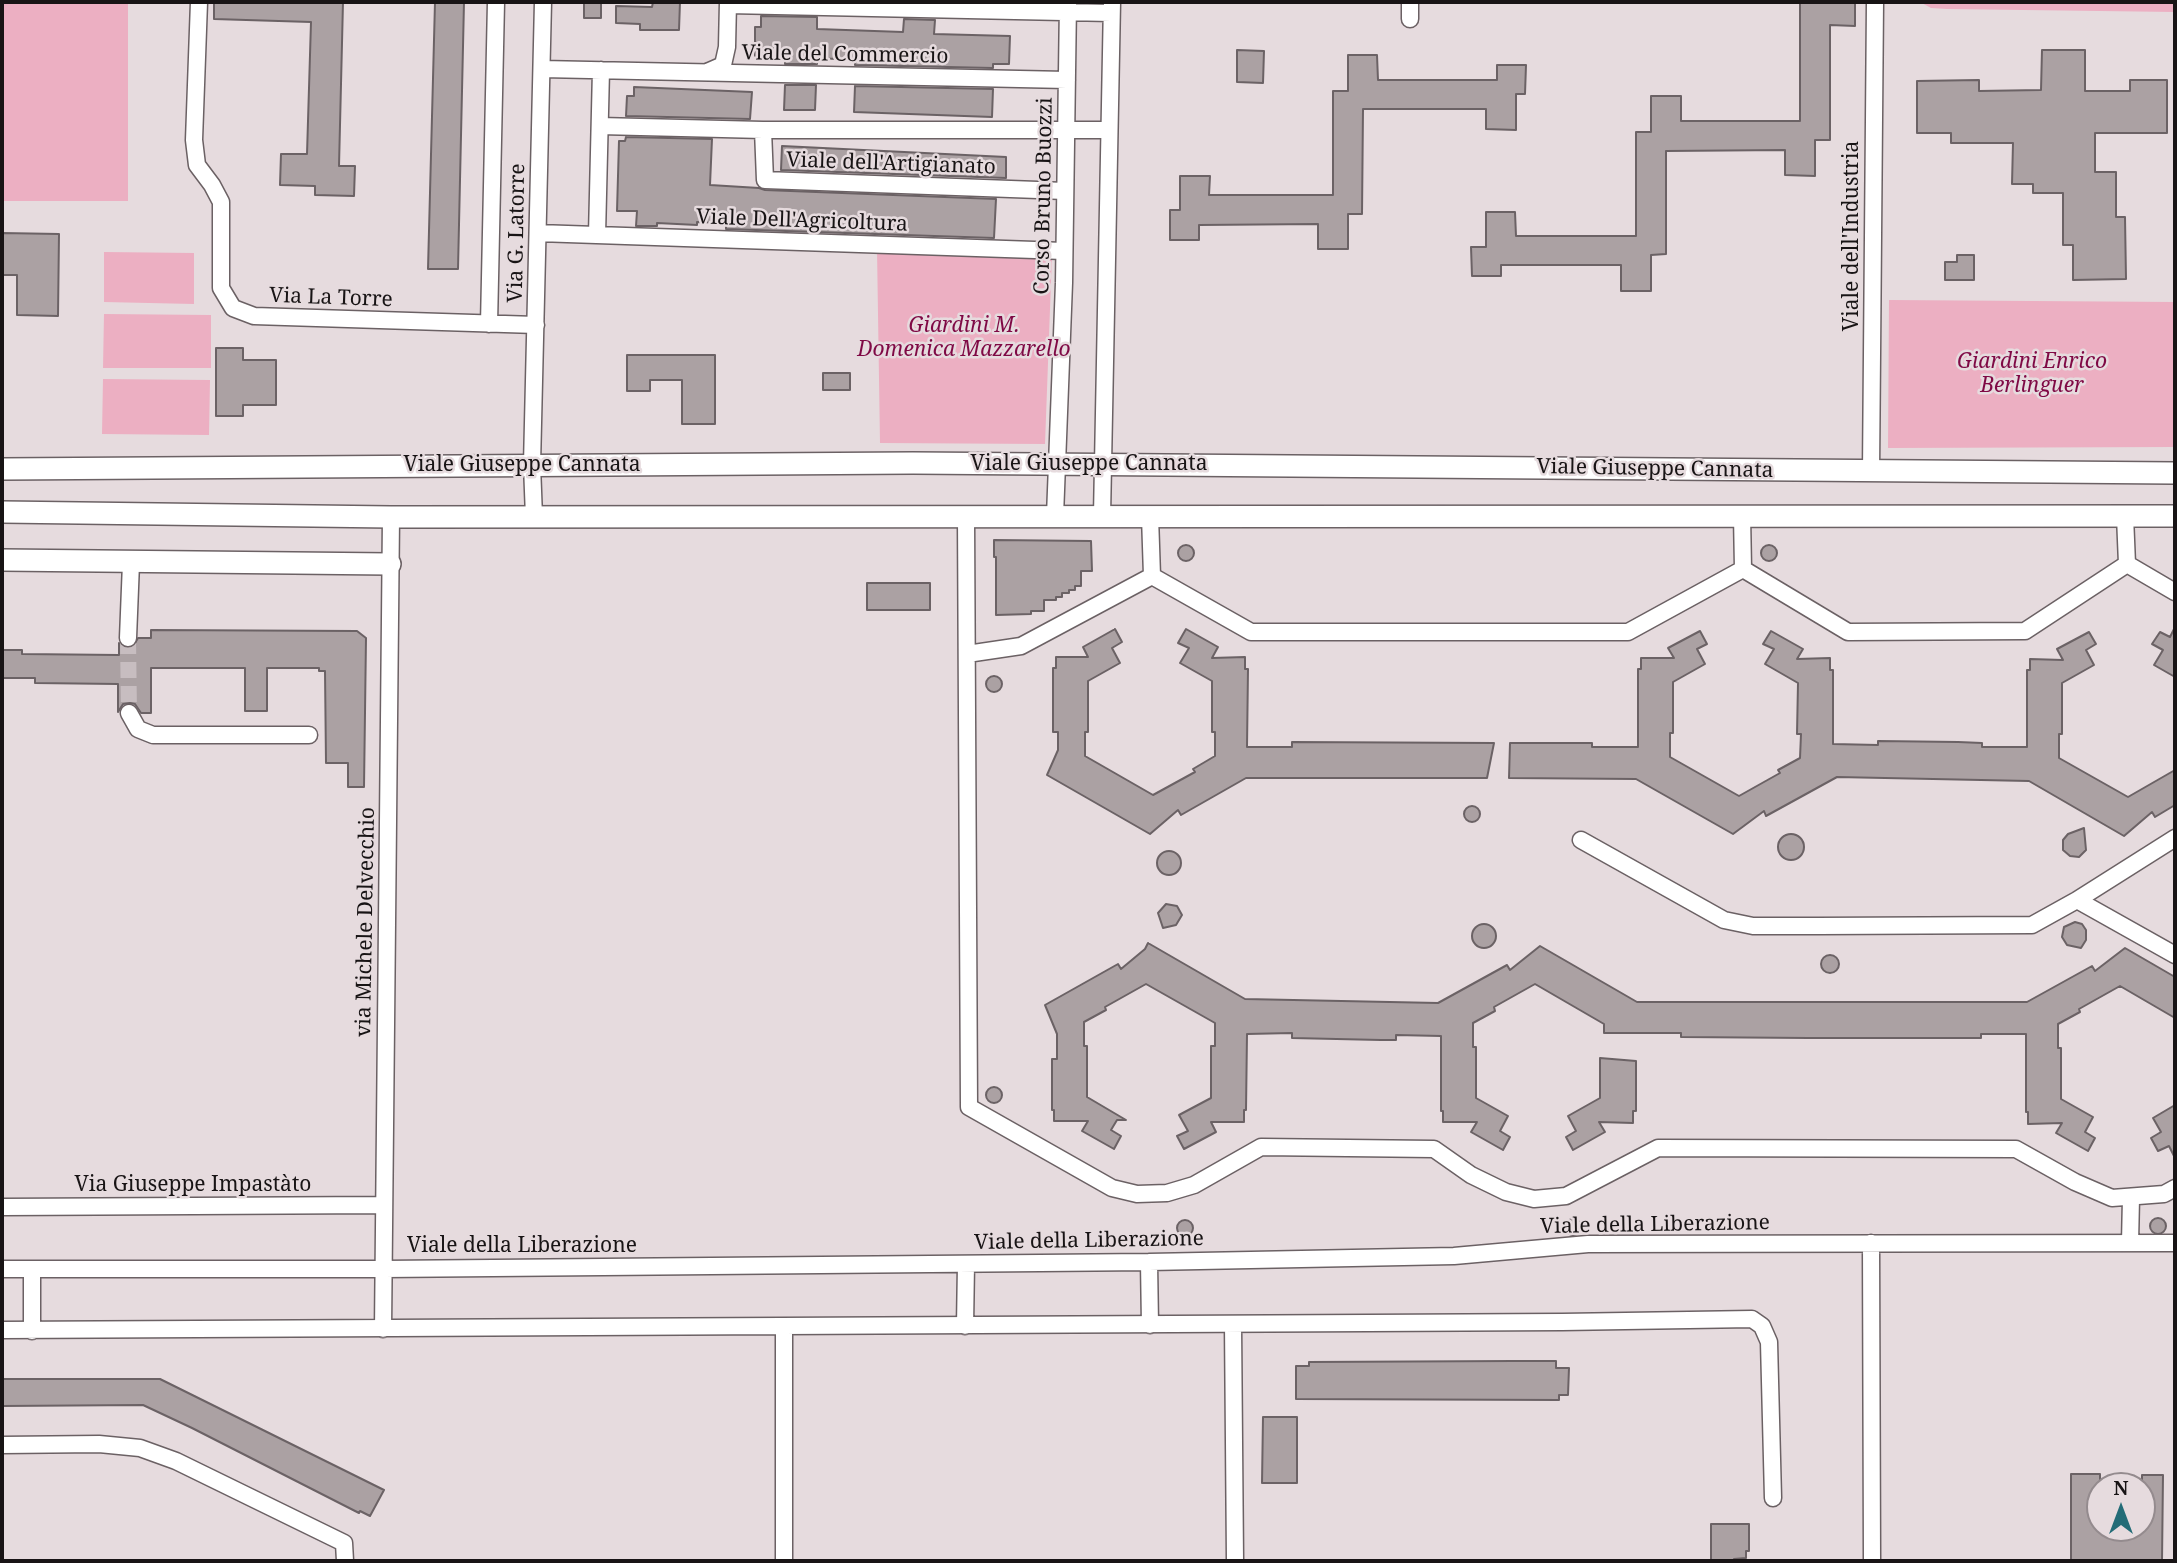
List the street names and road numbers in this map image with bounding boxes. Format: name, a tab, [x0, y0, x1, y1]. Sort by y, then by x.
street label: Viale del Commercio	[741, 41, 949, 69]
street label: Corso Bruno Buozzi	[1030, 97, 1058, 295]
street label: Viale dell'Industria	[1839, 141, 1865, 331]
street label: Viale dell'Artigianato	[786, 148, 996, 180]
street label: Via G. Latorre	[503, 163, 531, 303]
street label: Viale Dell'Agricoltura	[696, 205, 908, 237]
street label: Via La Torre	[269, 283, 393, 313]
street label: Viale Giuseppe Cannata	[970, 451, 1208, 477]
street label: Viale Giuseppe Cannata	[403, 452, 641, 478]
street label: Viale Giuseppe Cannata	[1536, 454, 1774, 484]
street label: via Michele Delvecchio	[351, 807, 381, 1037]
street label: Via Giuseppe Impastàto	[75, 1172, 311, 1198]
street label: Viale della Liberazione	[1540, 1210, 1770, 1240]
street label: Viale della Liberazione	[974, 1226, 1204, 1256]
street label: Viale della Liberazione	[407, 1233, 637, 1259]

